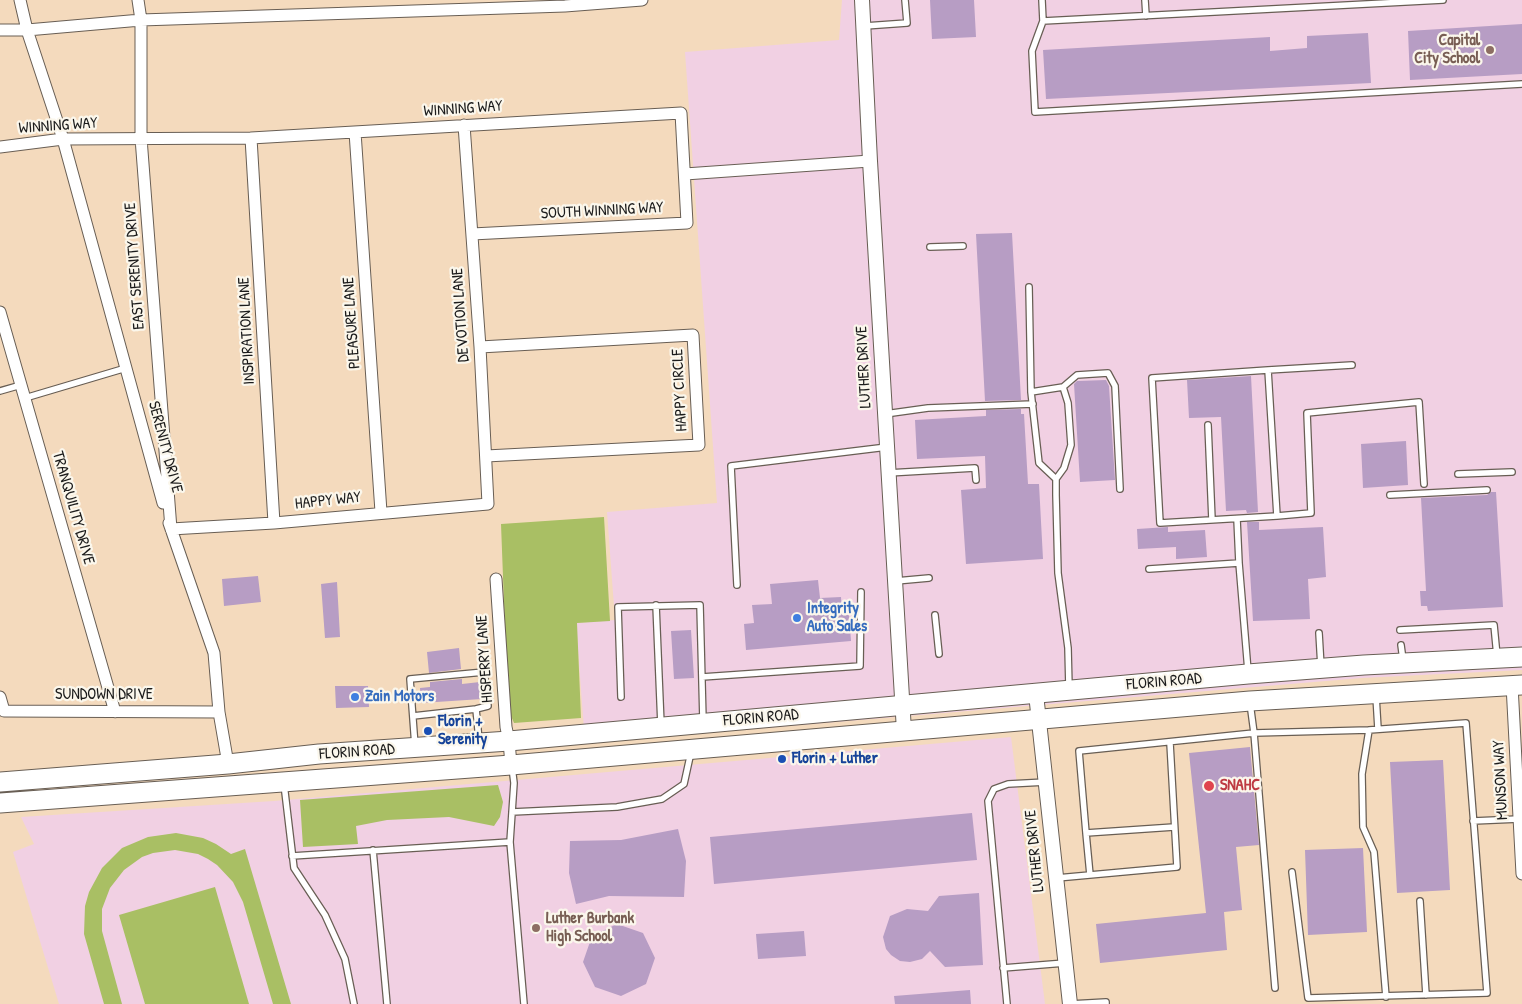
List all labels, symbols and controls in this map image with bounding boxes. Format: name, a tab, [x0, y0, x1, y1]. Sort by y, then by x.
place label: Capital City School	[1414, 31, 1480, 69]
marker: Capital City School	[1484, 44, 1496, 56]
street label: WINNING WAY	[423, 97, 503, 121]
street label: WINNING WAY	[18, 114, 98, 138]
street label: SOUTH WINNING WAY	[540, 198, 664, 224]
street label: EAST SERENITY DRIVE	[121, 202, 149, 330]
street label: DEVOTION LANE	[448, 267, 474, 363]
street label: PLEASURE LANE	[339, 276, 365, 370]
street label: INSPIRATION LANE	[235, 277, 259, 385]
street label: LUTHER DRIVE	[852, 325, 876, 409]
street label: HAPPY CIRCLE	[668, 348, 692, 432]
street label: SERENITY DRIVE	[144, 399, 186, 495]
street label: TRANQUILITY DRIVE	[48, 449, 98, 567]
street label: HAPPY WAY	[294, 488, 362, 514]
place label: Integrity Auto Sales	[807, 599, 867, 637]
marker: Integrity Auto Sales	[791, 612, 803, 624]
street label: HISPERRY LANE	[472, 614, 498, 704]
street label: FLORIN ROAD	[1125, 669, 1203, 695]
street label: SUNDOWN DRIVE	[55, 685, 153, 705]
place label: Zain Motors	[365, 687, 434, 707]
marker: Zain Motors	[349, 691, 361, 703]
street label: FLORIN ROAD	[722, 705, 800, 731]
place label: Florin + Serenity	[438, 712, 487, 750]
marker: Florin + Serenity	[422, 725, 434, 737]
street label: FLORIN ROAD	[319, 740, 395, 764]
street label: MUNSON WAY	[1489, 740, 1513, 820]
place label: Florin + Luther	[792, 749, 878, 769]
marker: Florin + Luther	[776, 753, 788, 765]
place label: SNAHC	[1220, 776, 1260, 796]
marker: SNAHC	[1202, 779, 1216, 793]
street label: LUTHER DRIVE	[1021, 809, 1049, 893]
place label: Luther Burbank High School	[546, 909, 634, 947]
marker: Luther Burbank High School	[530, 922, 542, 934]

